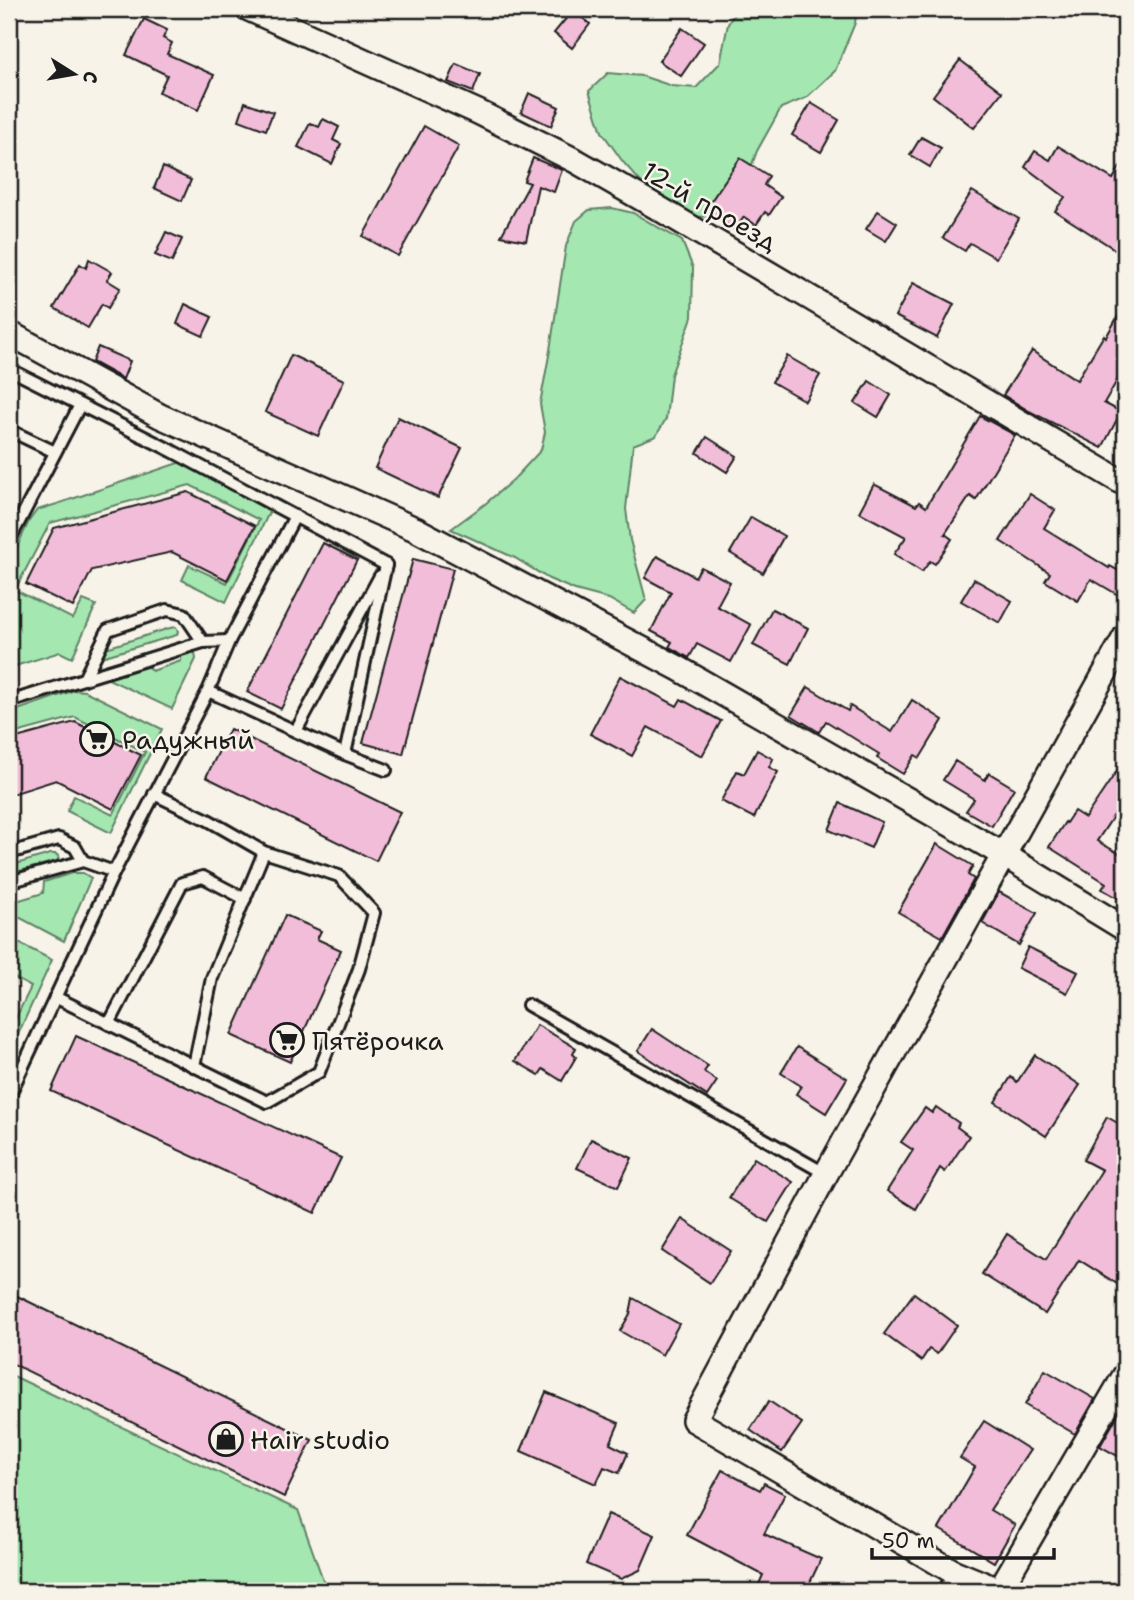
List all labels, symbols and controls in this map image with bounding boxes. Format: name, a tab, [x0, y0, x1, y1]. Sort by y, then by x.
north arrow	[38, 38, 108, 108]
text: С	[77, 69, 104, 85]
street label: 12-й проезд	[636, 153, 785, 259]
supermarket icon: Радужный	[78, 720, 116, 758]
place label: Радужный	[122, 722, 254, 757]
supermarket icon: Пятёрочка	[268, 1021, 306, 1059]
place label: Пятёрочка	[312, 1023, 444, 1058]
shop icon: Hair studio	[207, 1420, 245, 1458]
place label: Hair studio	[250, 1422, 390, 1457]
scale bar	[872, 1516, 1054, 1560]
text: 50 m	[882, 1527, 935, 1555]

